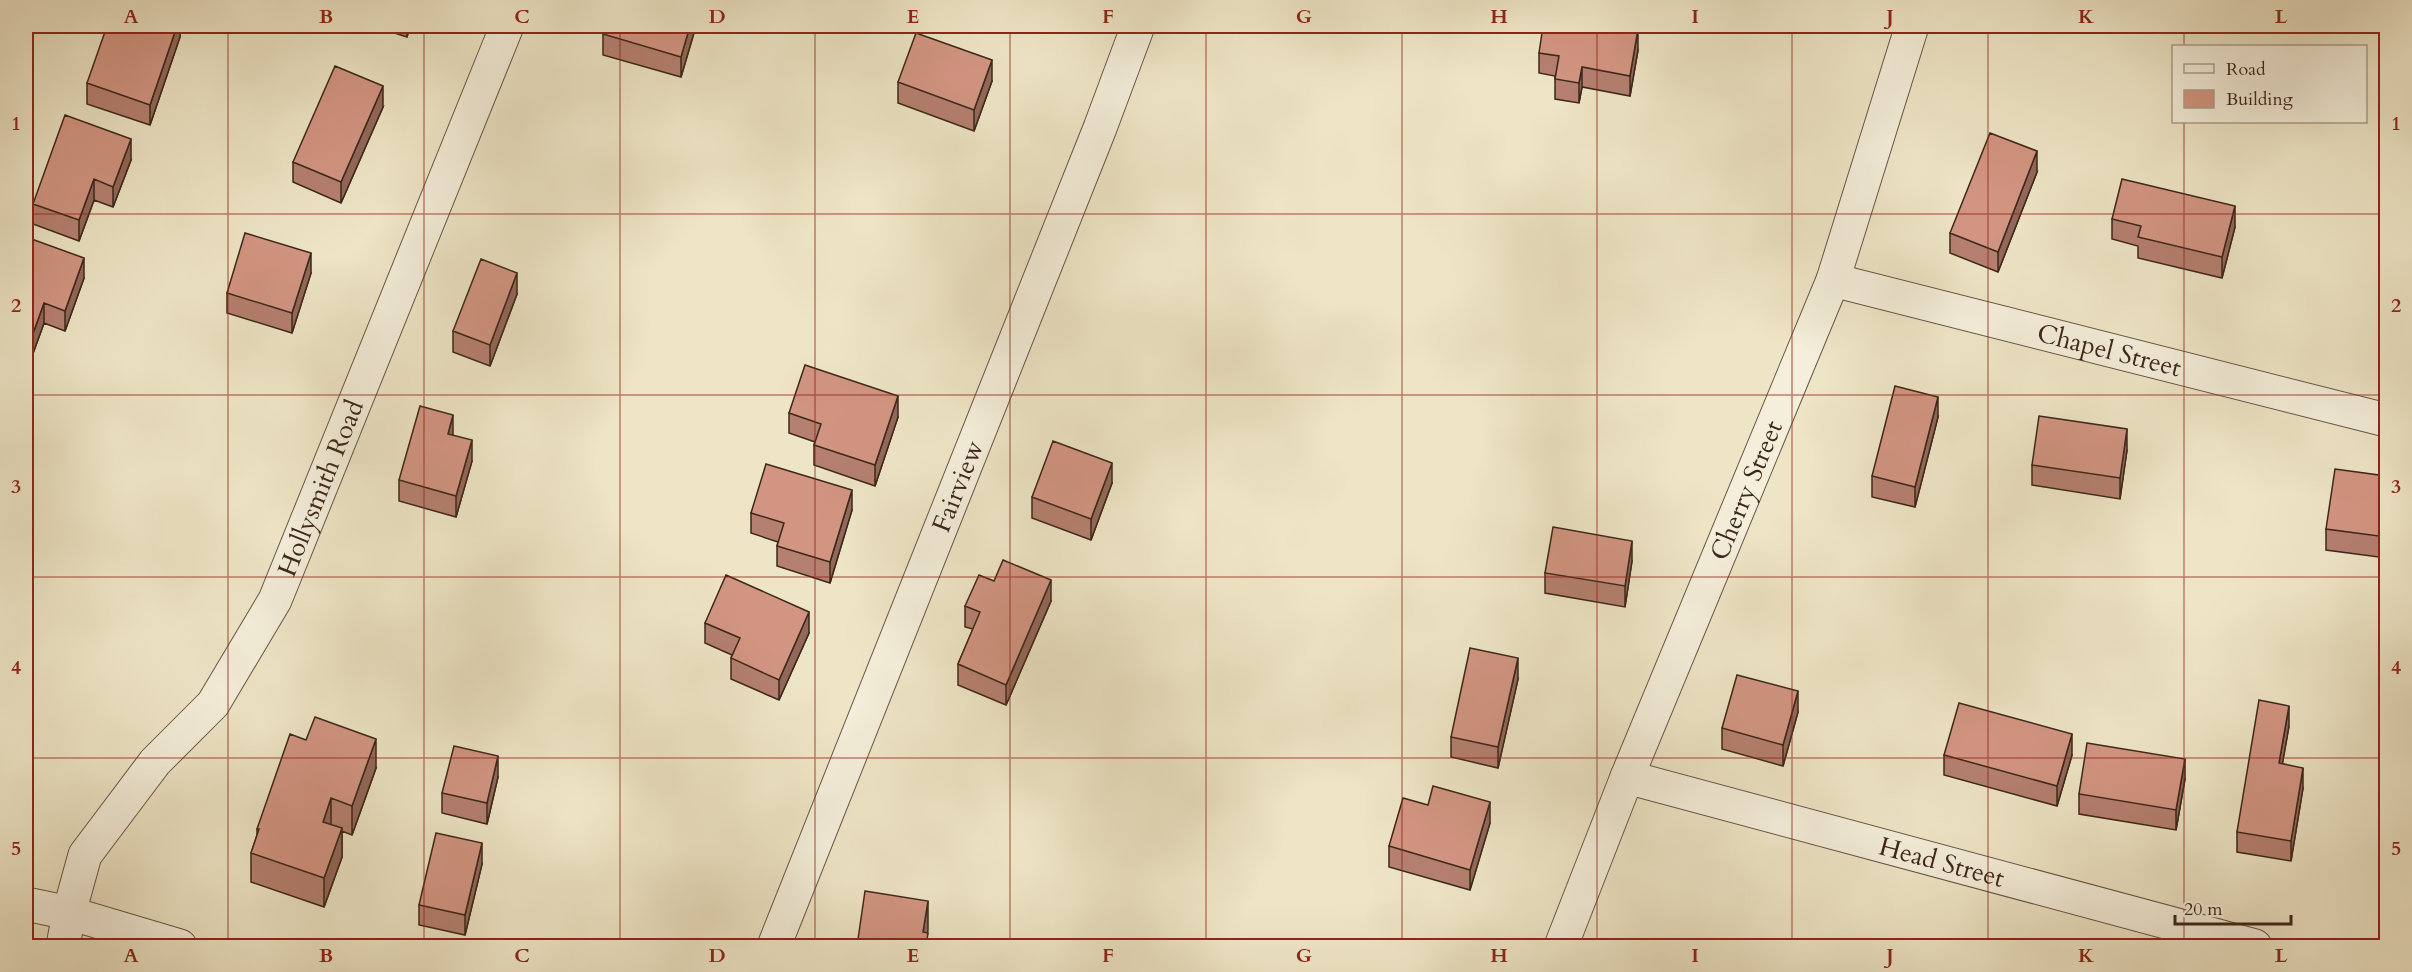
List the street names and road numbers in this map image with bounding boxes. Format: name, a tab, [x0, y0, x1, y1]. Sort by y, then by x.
street label: Chapel Street	[2034, 315, 2185, 385]
street label: Hollysmith Road	[269, 394, 372, 581]
street label: Cherry Street	[1701, 415, 1790, 565]
street label: Fairview	[923, 435, 991, 537]
street label: Head Street	[1875, 828, 2008, 895]

